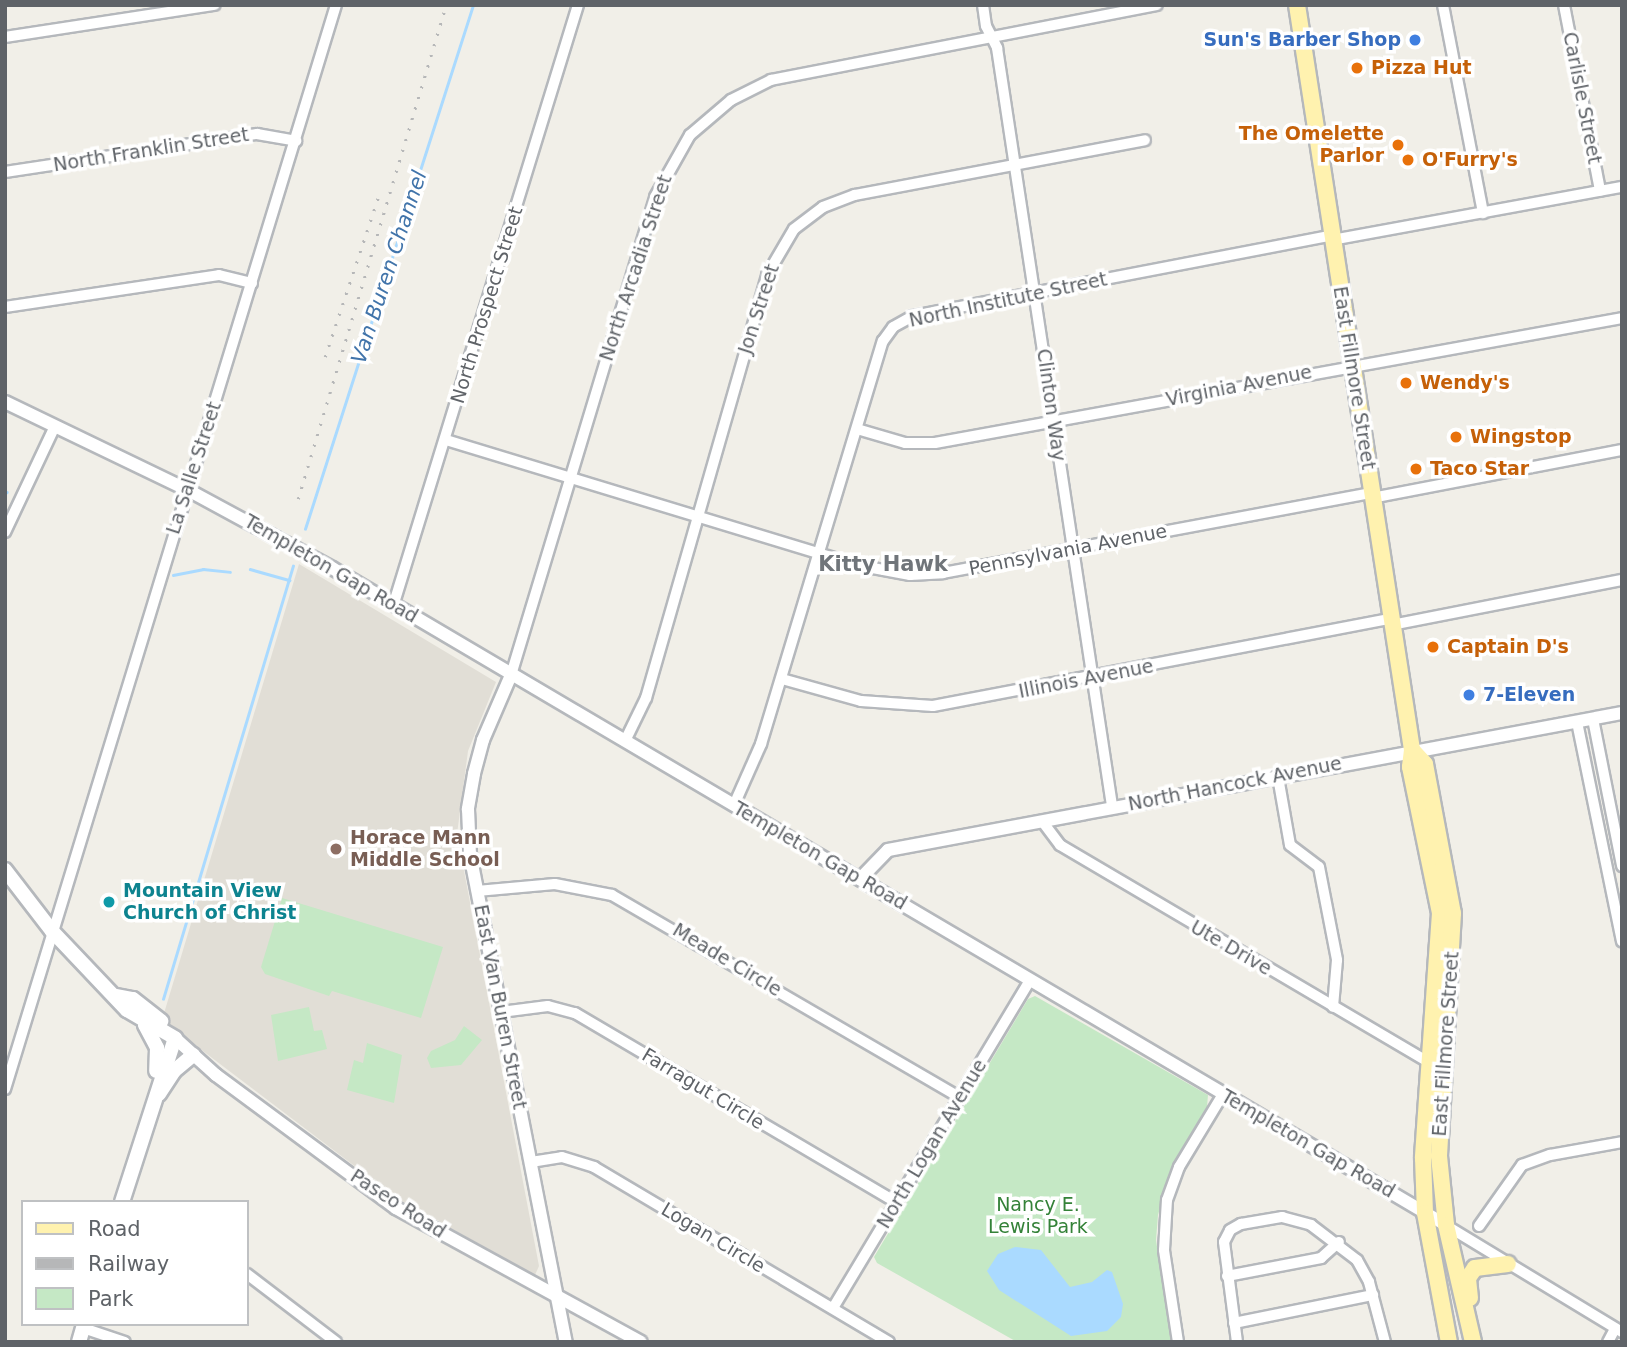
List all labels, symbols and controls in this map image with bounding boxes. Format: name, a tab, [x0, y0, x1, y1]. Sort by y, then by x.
place label: Sun's Barber Shop	[1204, 29, 1401, 51]
street label: Carlisle Street	[1558, 30, 1606, 166]
marker: Sun's Barber Shop	[1407, 32, 1423, 48]
place label: Pizza Hut	[1371, 57, 1472, 79]
marker: Pizza Hut	[1349, 60, 1365, 76]
street label: North Franklin Street	[52, 123, 250, 177]
place label: The Omelette Parlor	[1239, 123, 1384, 167]
marker: The Omelette Parlor	[1390, 137, 1406, 153]
place label: O'Furry's	[1422, 149, 1518, 171]
marker: O'Furry's	[1400, 152, 1416, 168]
water label: Van Buren Channel	[346, 167, 432, 367]
street label: North Arcadia Street	[595, 172, 677, 364]
street label: North Prospect Street	[446, 204, 528, 406]
street label: Jon Street	[734, 261, 784, 357]
street label: North Institute Street	[907, 268, 1109, 332]
street label: East Fillmore Street	[1328, 285, 1380, 471]
street label: Clinton Way	[1032, 347, 1070, 463]
street label: Virginia Avenue	[1164, 361, 1314, 411]
place label: Wendy's	[1420, 372, 1510, 394]
marker: Wendy's	[1398, 375, 1414, 391]
street label: La Salle Street	[162, 399, 226, 537]
place label: Wingstop	[1470, 426, 1572, 448]
marker: Wingstop	[1448, 429, 1464, 445]
place label: Taco Star	[1430, 458, 1529, 480]
marker: Taco Star	[1408, 461, 1424, 477]
street label: Templeton Gap Road	[240, 510, 422, 628]
street label: Pennsylvania Avenue	[967, 520, 1169, 580]
district label: Kitty Hawk	[818, 551, 948, 577]
place label: Captain D's	[1447, 636, 1569, 658]
marker: Captain D's	[1425, 639, 1441, 655]
street label: Illinois Avenue	[1017, 655, 1155, 703]
place label: 7-Eleven	[1483, 684, 1575, 706]
marker: 7-Eleven	[1461, 687, 1477, 703]
street label: North Hancock Avenue	[1126, 752, 1344, 816]
street label: Templeton Gap Road	[729, 797, 911, 915]
place label: Horace Mann Middle School	[350, 827, 500, 871]
marker: Horace Mann Middle School	[328, 841, 344, 857]
place label: Mountain View Church of Christ	[123, 880, 296, 924]
marker: Mountain View Church of Christ	[101, 894, 117, 910]
street label: East Van Buren Street	[469, 903, 531, 1111]
street label: Ute Drive	[1186, 916, 1276, 980]
street label: Meade Circle	[668, 919, 786, 1001]
street label: East Fillmore Street	[1428, 951, 1464, 1137]
street label: Farragut Circle	[638, 1044, 768, 1134]
street label: North Logan Avenue	[872, 1055, 992, 1233]
street label: Templeton Gap Road	[1217, 1085, 1399, 1203]
street label: Paseo Road	[346, 1165, 450, 1243]
park label: Nancy E. Lewis Park	[988, 1194, 1088, 1238]
street label: Logan Circle	[657, 1198, 769, 1278]
legend	[21, 1200, 248, 1326]
text: Road	[88, 1217, 141, 1241]
text: Railway	[88, 1252, 169, 1276]
text: Park	[88, 1287, 133, 1311]

